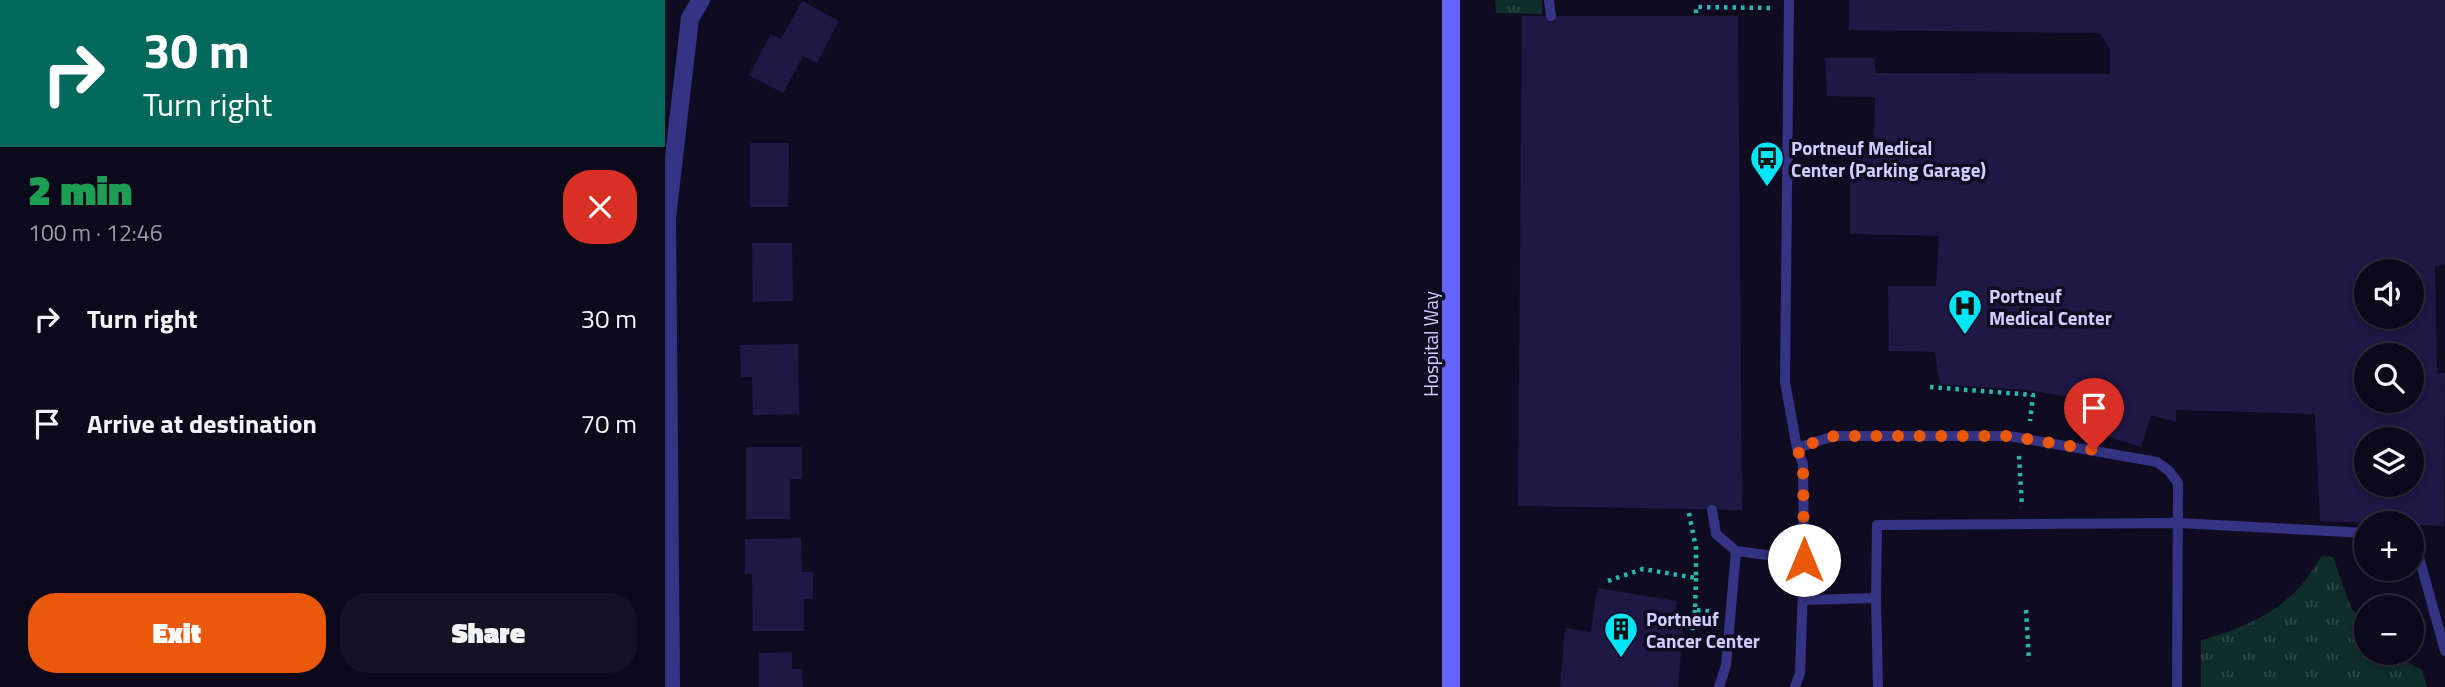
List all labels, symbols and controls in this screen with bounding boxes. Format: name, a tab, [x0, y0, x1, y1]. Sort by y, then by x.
text: 30 m	[143, 12, 250, 87]
icon: right	[28, 28, 119, 119]
text: Turn right	[143, 80, 272, 128]
place label: Portneuf Medical Center (Parking Garage)	[1791, 133, 1986, 184]
bus stop icon: Portneuf Medical Center (Parking Garage)	[1748, 139, 1786, 188]
text: 2 min	[28, 157, 132, 221]
button: close	[563, 170, 637, 244]
text: 100 m · 12:46	[28, 215, 163, 250]
map controls	[2354, 259, 2424, 665]
button: sound	[2354, 259, 2424, 329]
place label: Portneuf Medical Center	[1989, 281, 2112, 332]
hospital icon: Portneuf Medical Center	[1946, 287, 1984, 336]
street label: Hospital Way	[1416, 291, 1445, 397]
text: Turn right	[87, 299, 198, 338]
text: 30 m	[580, 299, 637, 338]
icon: right	[28, 300, 66, 338]
button: search	[2354, 343, 2424, 413]
pin	[2064, 378, 2124, 450]
icon: arrive	[2075, 389, 2113, 427]
text: Arrive at destination	[87, 404, 317, 443]
text: 70 m	[580, 404, 637, 443]
icon: arrive	[28, 405, 66, 443]
button: layers	[2354, 427, 2424, 497]
button: +	[2354, 511, 2424, 581]
position arrow	[1767, 523, 1841, 597]
button: Exit	[28, 593, 326, 673]
button: Share	[340, 593, 637, 673]
button: −	[2354, 595, 2424, 665]
place label: Portneuf Cancer Center	[1646, 604, 1760, 655]
building icon: Portneuf Cancer Center	[1602, 610, 1640, 659]

